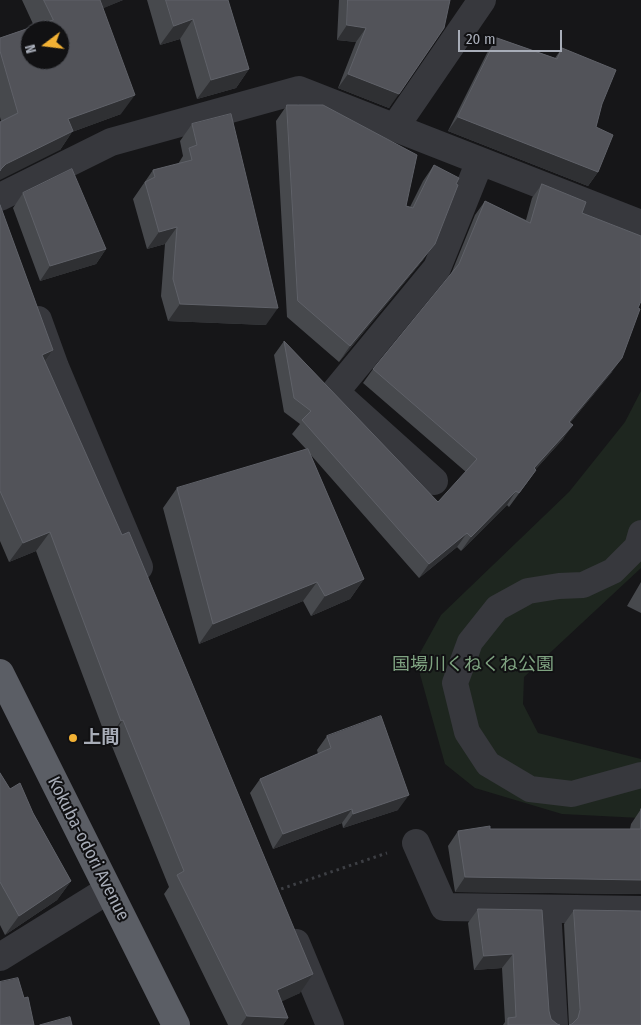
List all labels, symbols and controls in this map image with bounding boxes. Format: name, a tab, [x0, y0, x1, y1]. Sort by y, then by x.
north arrow	[20, 20, 70, 70]
scale bar	[461, 20, 565, 52]
text: 20 m	[466, 30, 496, 48]
text: N	[22, 43, 40, 55]
park label: 国場川くねくね公園	[392, 654, 554, 676]
place label: 上間	[83, 727, 119, 749]
marker: 上間	[67, 732, 79, 744]
street label: Kokuba-odori Avenue	[42, 773, 134, 925]

